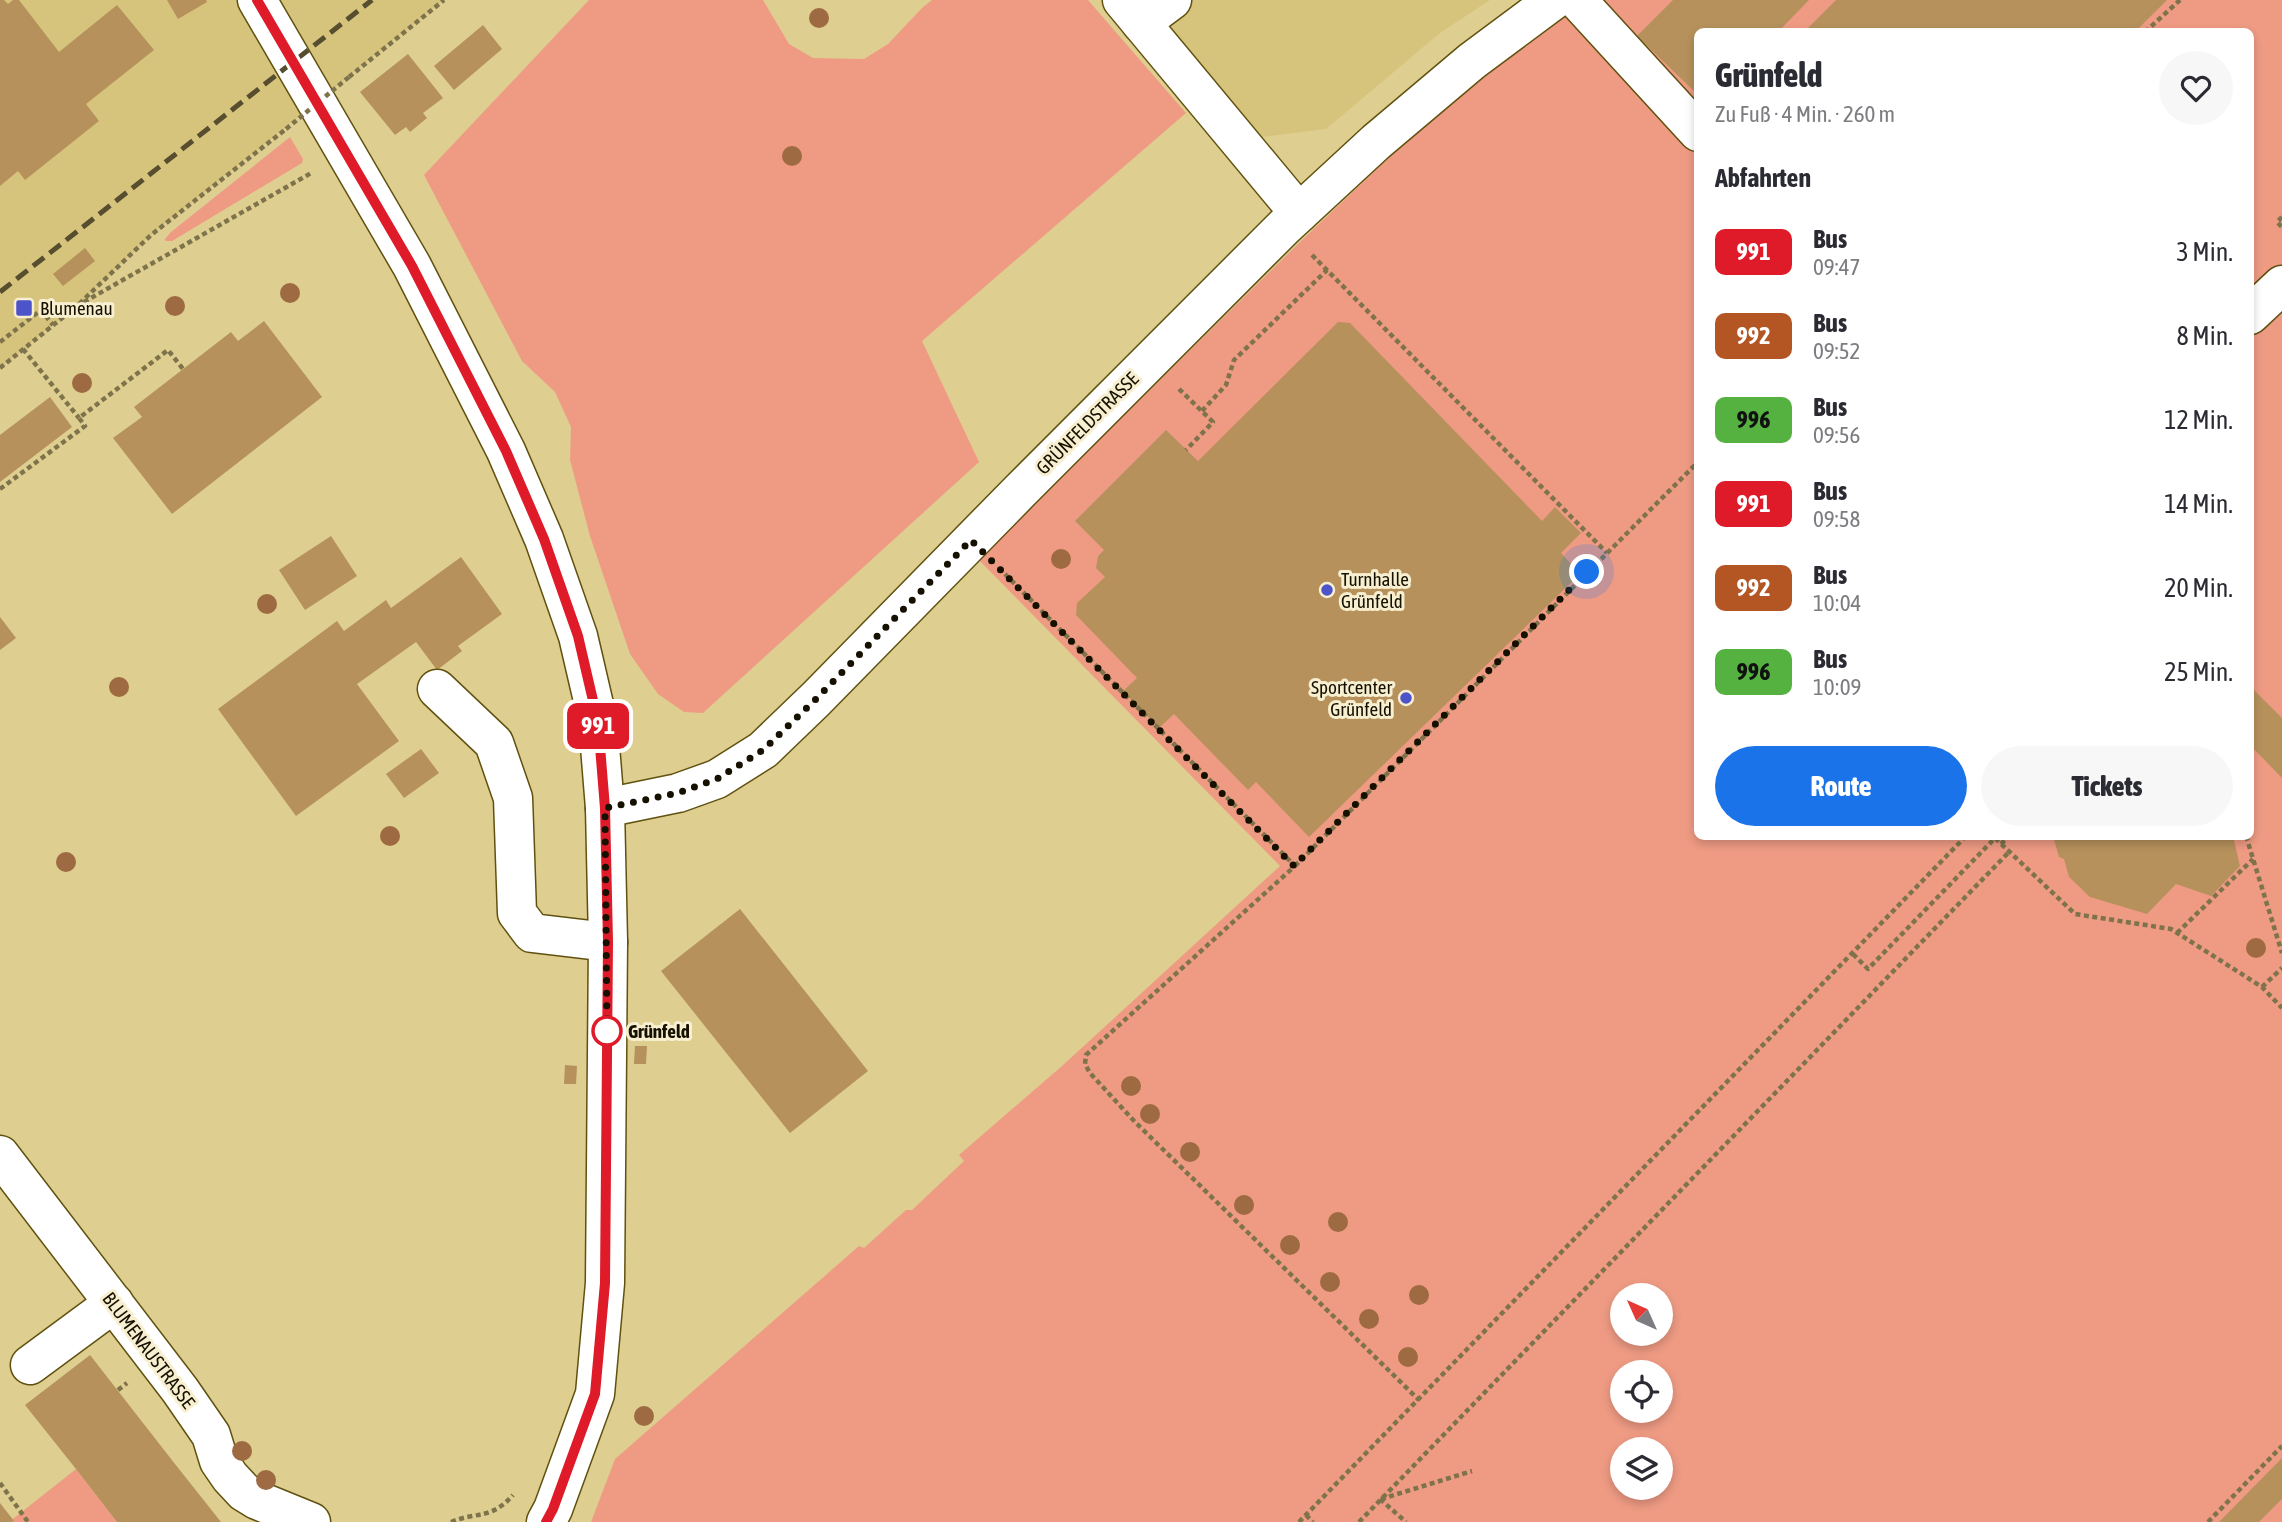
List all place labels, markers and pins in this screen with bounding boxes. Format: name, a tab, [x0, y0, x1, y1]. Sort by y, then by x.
place label: Blumenau	[40, 297, 113, 319]
marker: Blumenau	[14, 298, 34, 318]
place label: Turnhalle Grünfeld	[1341, 568, 1409, 612]
marker: Turnhalle Grünfeld	[1319, 582, 1335, 598]
place label: Sportcenter Grünfeld	[1311, 676, 1392, 720]
marker: Sportcenter Grünfeld	[1398, 690, 1414, 706]
marker: Grünfeld	[592, 1016, 622, 1046]
place label: Grünfeld	[628, 1020, 690, 1042]

